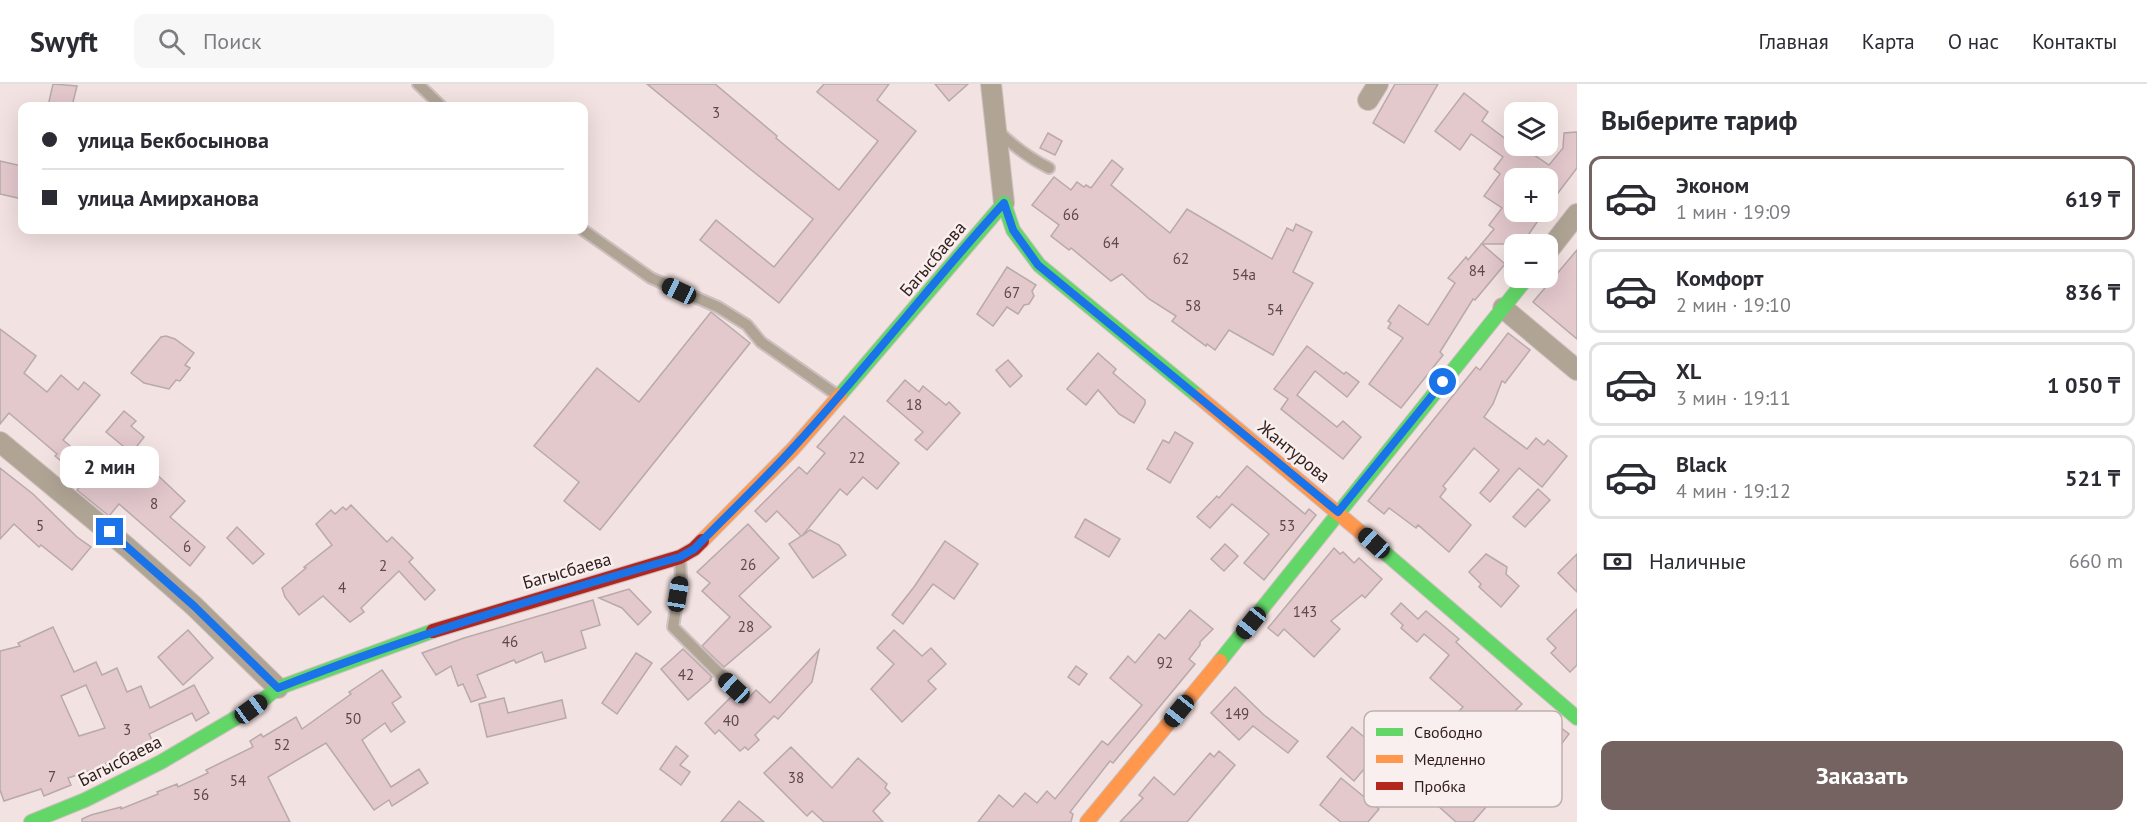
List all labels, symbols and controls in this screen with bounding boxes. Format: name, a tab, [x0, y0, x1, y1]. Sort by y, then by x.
search box	[134, 14, 554, 68]
text: Swyft	[30, 23, 98, 60]
icon: search	[155, 25, 188, 58]
text: Поиск	[203, 27, 262, 55]
text: Главная	[1758, 28, 1829, 55]
text: Карта	[1862, 28, 1915, 55]
text: О нас	[1948, 28, 1999, 55]
text: Контакты	[2032, 28, 2117, 55]
map controls	[1504, 102, 1558, 288]
button: layers	[1504, 102, 1558, 156]
house number: 3	[712, 103, 720, 122]
text: Выберите тариф	[1601, 103, 1797, 137]
text: улица Бекбосынова	[78, 126, 269, 154]
button: +	[1504, 168, 1558, 222]
icon: car	[1604, 171, 1658, 225]
text: Эконом	[1676, 171, 1749, 199]
text: улица Амирханова	[78, 184, 259, 212]
text: 619 ₸	[2065, 185, 2120, 213]
text: 1 мин · 19:09	[1676, 199, 1791, 225]
house number: 66	[1063, 205, 1079, 224]
street label: Багысбаева	[895, 216, 971, 301]
house number: 64	[1103, 233, 1119, 252]
button: −	[1504, 234, 1558, 288]
house number: 62	[1173, 249, 1189, 268]
house number: 84	[1469, 261, 1485, 280]
icon: car	[1604, 264, 1658, 318]
text: Комфорт	[1676, 264, 1764, 292]
house number: 54а	[1232, 265, 1256, 284]
car	[659, 275, 699, 307]
text: 836 ₸	[2065, 278, 2120, 306]
house number: 67	[1004, 283, 1020, 302]
text: 2 мин · 19:10	[1676, 292, 1791, 318]
house number: 58	[1185, 296, 1201, 315]
house number: 54	[1267, 300, 1283, 319]
icon: car	[1604, 357, 1658, 411]
text: XL	[1676, 357, 1701, 385]
route start	[1429, 368, 1456, 395]
text: 1 050 ₸	[2047, 371, 2120, 399]
text: 3 мин · 19:11	[1676, 385, 1791, 411]
house number: 18	[906, 395, 922, 414]
street label: Жантурова	[1253, 415, 1335, 488]
callout: 2 мин	[60, 445, 160, 487]
house number: 22	[849, 448, 865, 467]
icon: car	[1604, 450, 1658, 504]
text: Black	[1676, 450, 1727, 478]
text: 2 мин	[84, 454, 135, 480]
text: 521 ₸	[2065, 464, 2120, 492]
text: 4 мин · 19:12	[1676, 478, 1791, 504]
house number: 8	[150, 494, 158, 513]
house number: 5	[36, 516, 44, 535]
house number: 53	[1279, 516, 1295, 535]
route end	[96, 518, 123, 545]
car	[1355, 524, 1393, 562]
house number: 6	[183, 537, 191, 556]
icon: cash	[1601, 545, 1634, 578]
street label: Багысбаева	[520, 547, 614, 594]
text: Наличные	[1649, 547, 1746, 575]
text: 660 m	[2069, 548, 2123, 574]
house number: 26	[740, 555, 756, 574]
house number: 2	[379, 556, 387, 575]
car	[666, 575, 690, 613]
house number: 4	[338, 578, 346, 597]
house number: 143	[1293, 602, 1317, 621]
car	[1233, 603, 1269, 643]
house number: 28	[738, 617, 754, 636]
house number: 46	[502, 632, 518, 651]
house number: 92	[1157, 653, 1173, 672]
house number: 42	[678, 665, 694, 684]
car	[715, 669, 753, 707]
car	[231, 691, 271, 727]
car	[1161, 691, 1197, 731]
house number: 149	[1225, 704, 1249, 723]
house number: 50	[345, 709, 361, 728]
house number: 40	[723, 711, 739, 730]
legend	[1364, 711, 1562, 807]
house number: 3	[123, 720, 131, 739]
text: Свободно	[1414, 722, 1483, 742]
street label: Багысбаева	[74, 730, 166, 791]
house number: 52	[274, 735, 290, 754]
button: Заказать	[1601, 741, 2123, 810]
text: Медленно	[1414, 749, 1486, 769]
house number: 7	[48, 767, 56, 786]
house number: 38	[788, 768, 804, 787]
house number: 54	[230, 771, 246, 790]
text: Пробка	[1414, 776, 1466, 796]
house number: 56	[193, 785, 209, 804]

